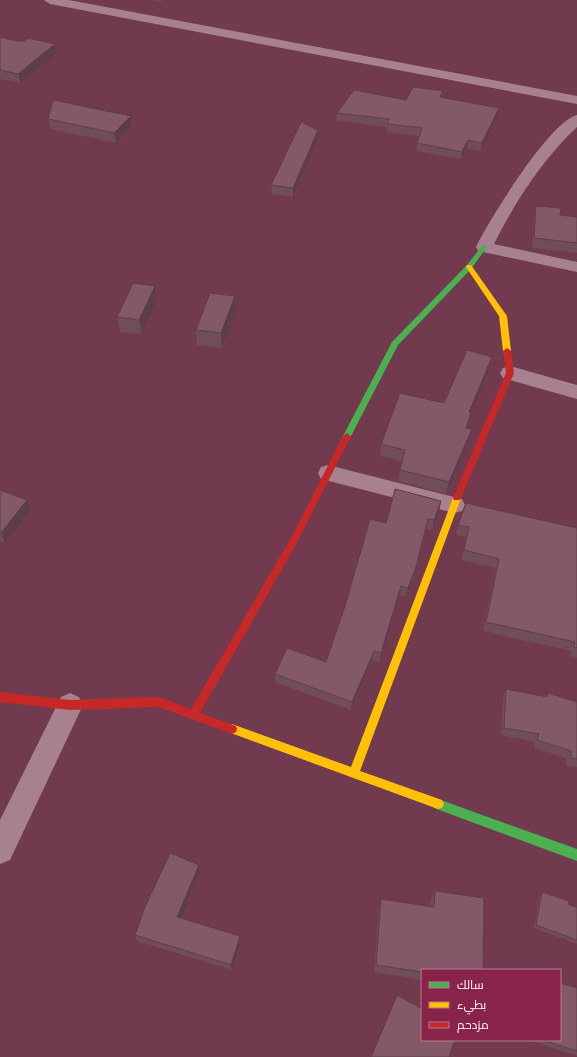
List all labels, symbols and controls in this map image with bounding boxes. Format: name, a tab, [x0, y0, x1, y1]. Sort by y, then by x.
legend	[421, 969, 561, 1041]
text: سالك	[457, 977, 484, 992]
text: بطيء	[457, 997, 486, 1015]
text: مزدحم	[457, 1017, 489, 1033]

